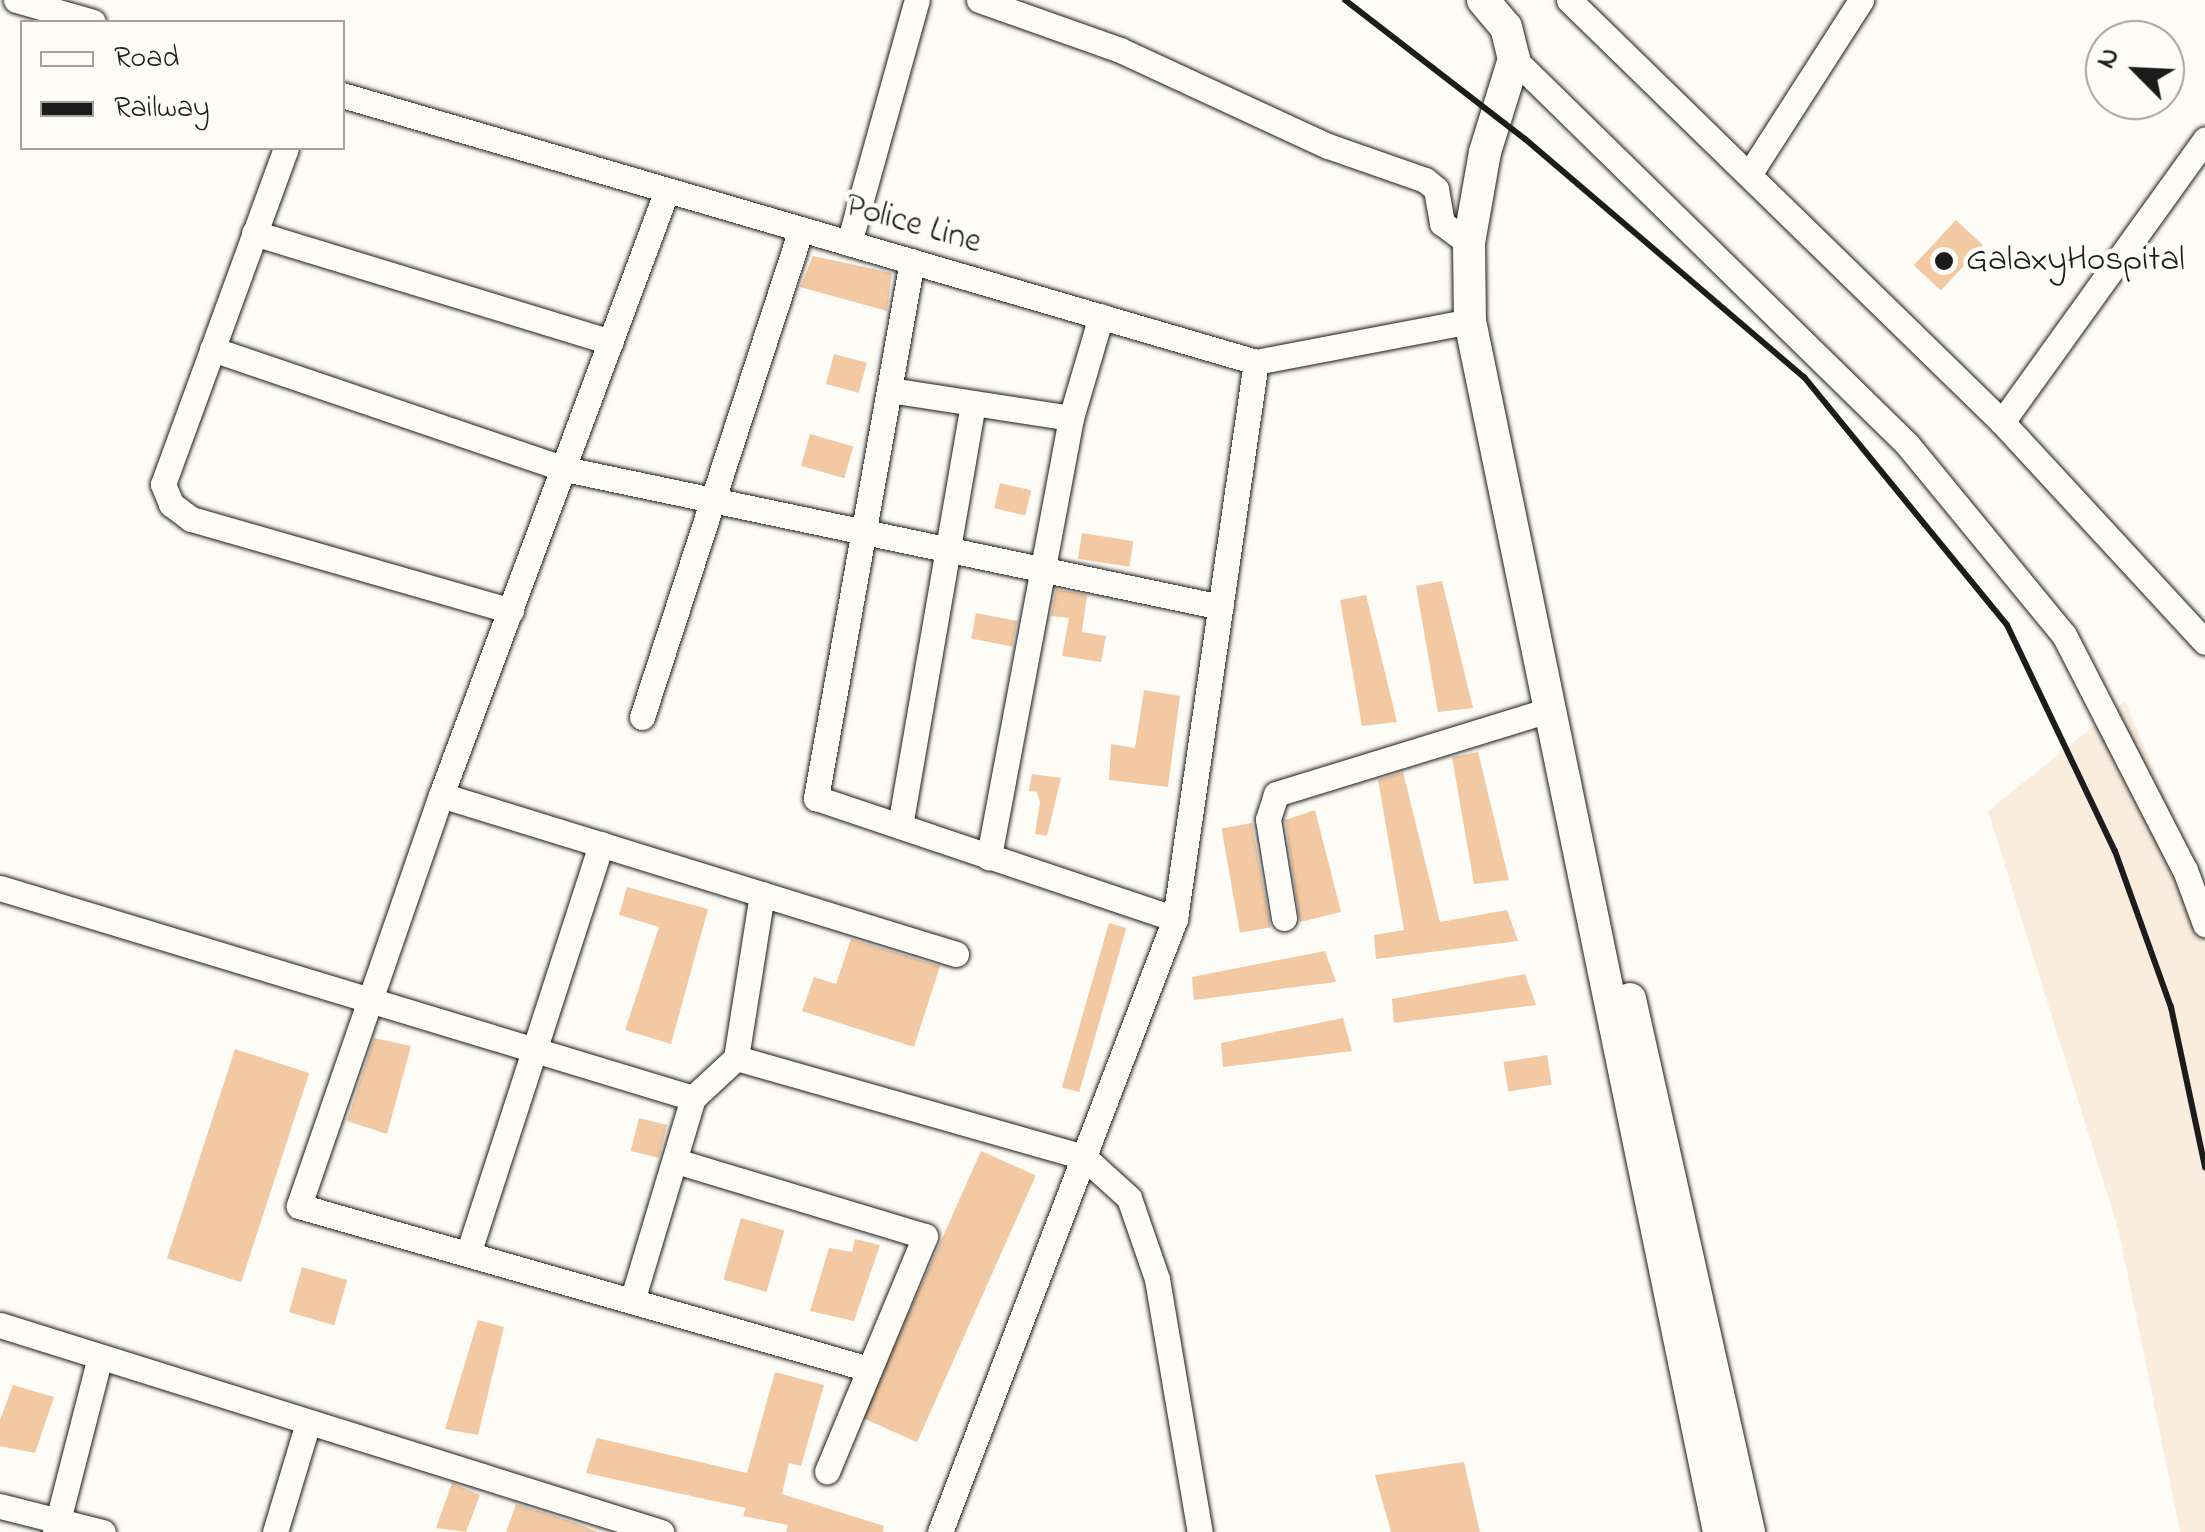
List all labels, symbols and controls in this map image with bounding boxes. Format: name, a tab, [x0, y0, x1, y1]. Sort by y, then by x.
legend	[20, 20, 345, 150]
north arrow	[2085, 20, 2185, 120]
text: Road	[114, 37, 179, 81]
text: N	[2086, 41, 2132, 75]
text: Railway	[114, 87, 210, 131]
street label: Police Line	[840, 186, 986, 264]
place label: GalaxyHospital	[1966, 240, 2185, 282]
marker: GalaxyHospital	[1931, 248, 1957, 274]

